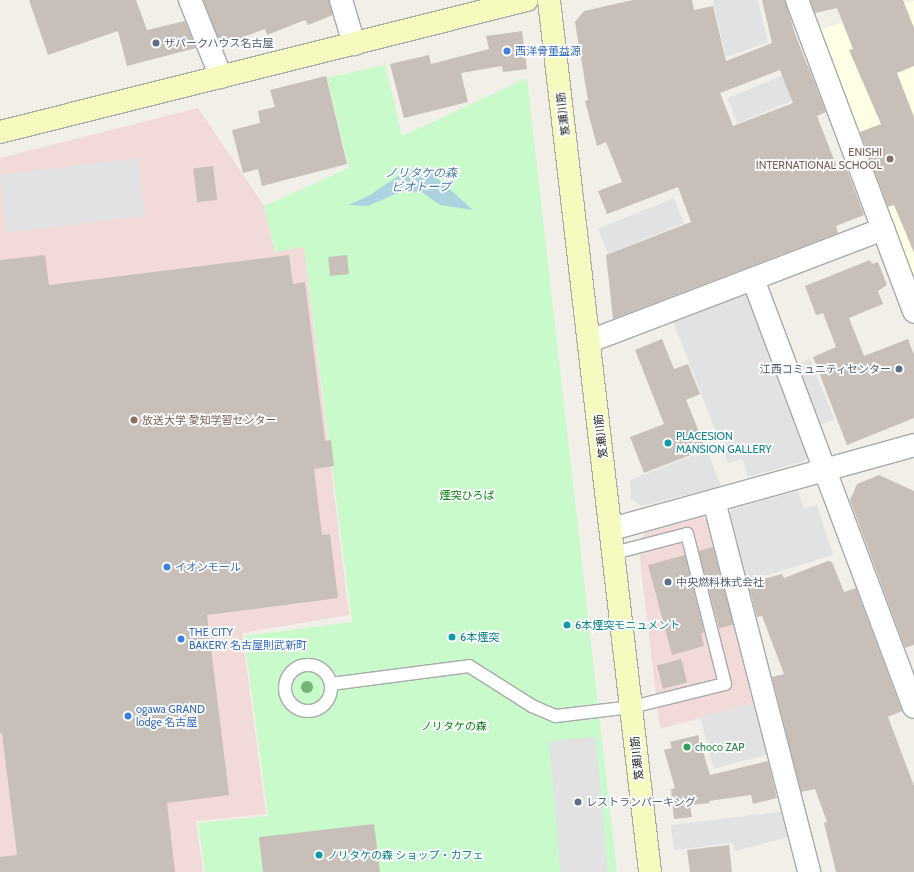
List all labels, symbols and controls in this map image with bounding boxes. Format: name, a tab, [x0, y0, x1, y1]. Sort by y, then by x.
place label: ザパークハウス名古屋	[164, 36, 274, 50]
marker: ザパークハウス名古屋	[151, 38, 161, 48]
place label: 西洋骨董益源	[515, 44, 581, 58]
marker: 西洋骨董益源	[502, 46, 512, 56]
street label: 笈瀬川筋	[554, 91, 572, 137]
place label: ENISHI INTERNATIONAL SCHOOL	[756, 146, 882, 172]
marker: ENISHI INTERNATIONAL SCHOOL	[885, 154, 895, 164]
water label: ノリタケの森 ビオトープ	[385, 166, 457, 194]
place label: 江西コミュニティセンター	[759, 362, 891, 376]
marker: 江西コミュニティセンター	[894, 364, 904, 374]
place label: 放送大学 愛知学習センター	[142, 413, 276, 427]
street label: 笈瀬川筋	[592, 413, 610, 459]
marker: 放送大学 愛知学習センター	[129, 415, 139, 425]
place label: PLACESION MANSION GALLERY	[676, 430, 771, 456]
marker: PLACESION MANSION GALLERY	[663, 438, 673, 448]
park label: 煙突ひろば	[440, 488, 494, 502]
place label: イオンモール	[175, 560, 241, 574]
marker: イオンモール	[162, 562, 172, 572]
place label: 中央燃料株式会社	[676, 575, 764, 589]
marker: 中央燃料株式会社	[663, 577, 673, 587]
place label: 6本煙突モニュメント	[575, 618, 680, 632]
marker: 6本煙突モニュメント	[562, 620, 572, 630]
place label: THE CITY BAKERY 名古屋則武新町	[189, 626, 307, 652]
place label: 6本煙突	[460, 630, 499, 644]
marker: 6本煙突	[447, 632, 457, 642]
marker: THE CITY BAKERY 名古屋則武新町	[176, 634, 186, 644]
place label: ogawa GRAND lodge 名古屋	[136, 703, 205, 729]
marker: ogawa GRAND lodge 名古屋	[123, 711, 133, 721]
park label: ノリタケの森	[421, 719, 487, 733]
street label: 笈瀬川筋	[628, 735, 646, 781]
place label: choco ZAP	[695, 740, 745, 754]
marker: choco ZAP	[682, 742, 692, 752]
place label: レストランパーキング	[586, 795, 696, 809]
marker: レストランパーキング	[573, 797, 583, 807]
place label: ノリタケの森 ショップ・カフェ	[327, 848, 483, 862]
marker: ノリタケの森 ショップ・カフェ	[314, 850, 324, 860]

